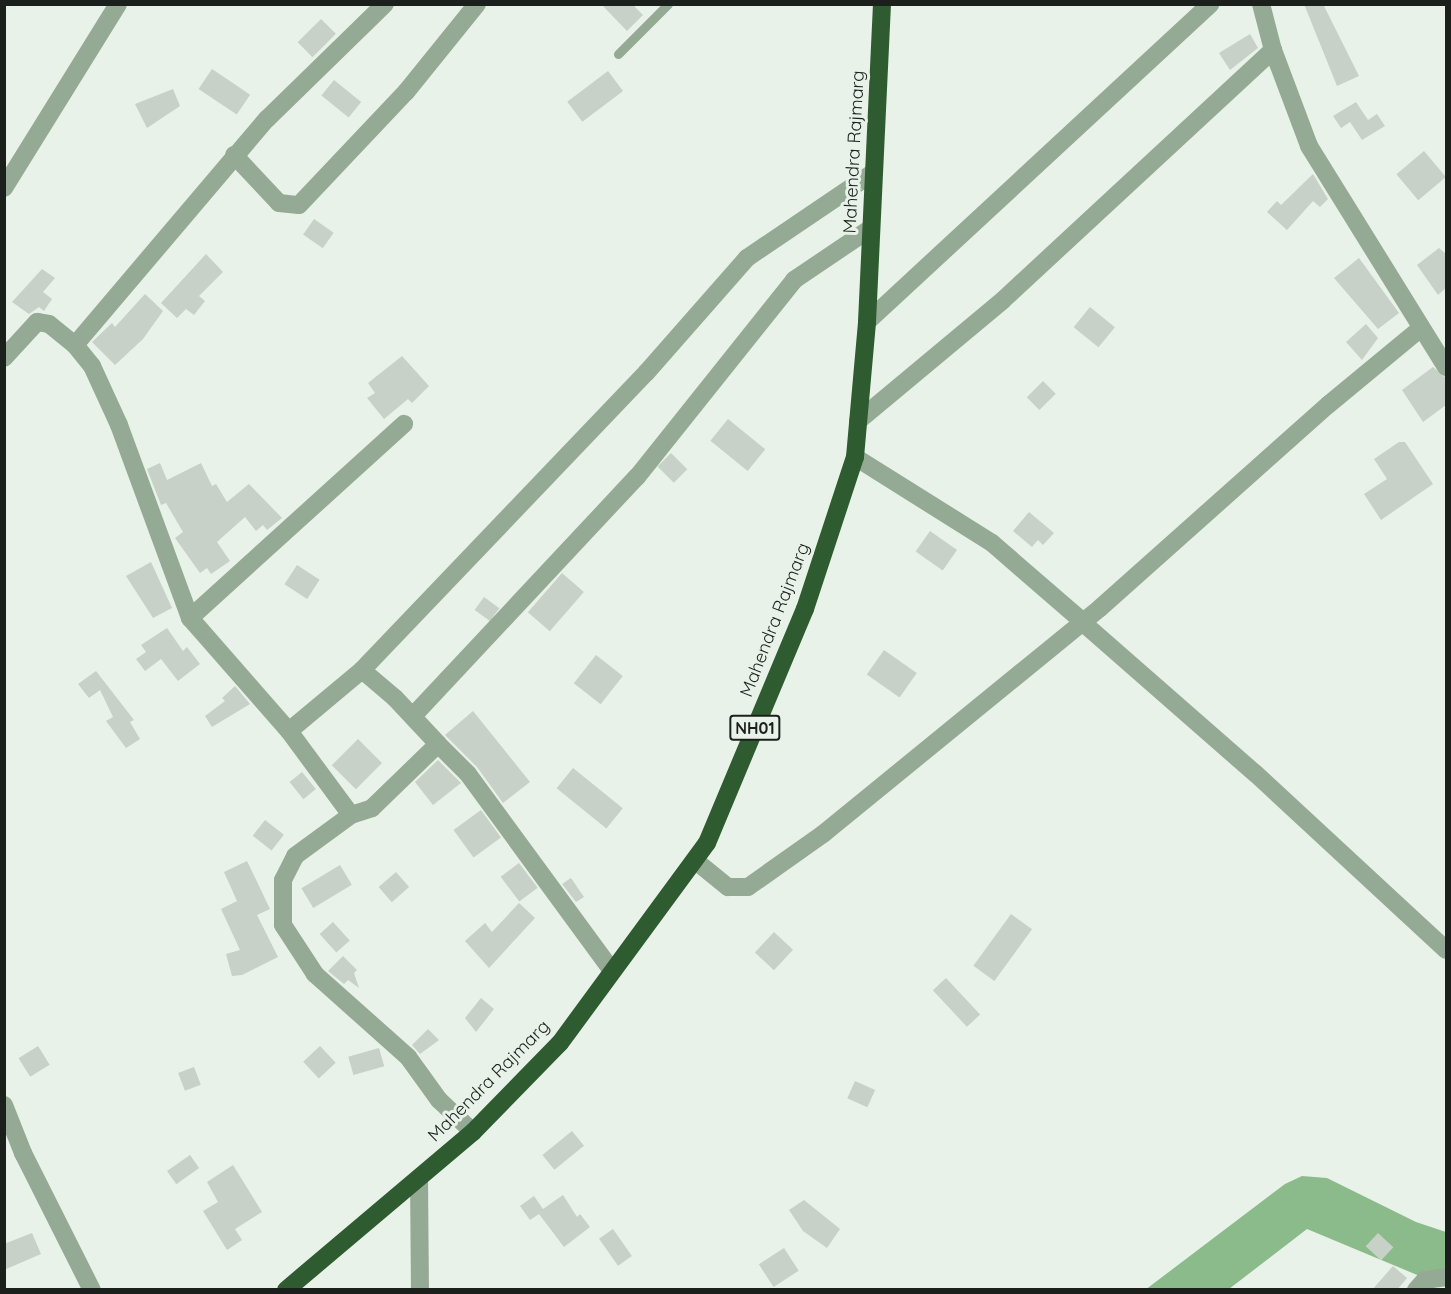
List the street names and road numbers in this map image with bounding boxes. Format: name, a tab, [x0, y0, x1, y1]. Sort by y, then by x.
street label: Mahendra Rajmarg	[839, 70, 869, 234]
street label: Mahendra Rajmarg	[736, 540, 814, 700]
road number: NH01	[728, 715, 782, 741]
street label: Mahendra Rajmarg	[424, 1016, 554, 1146]

